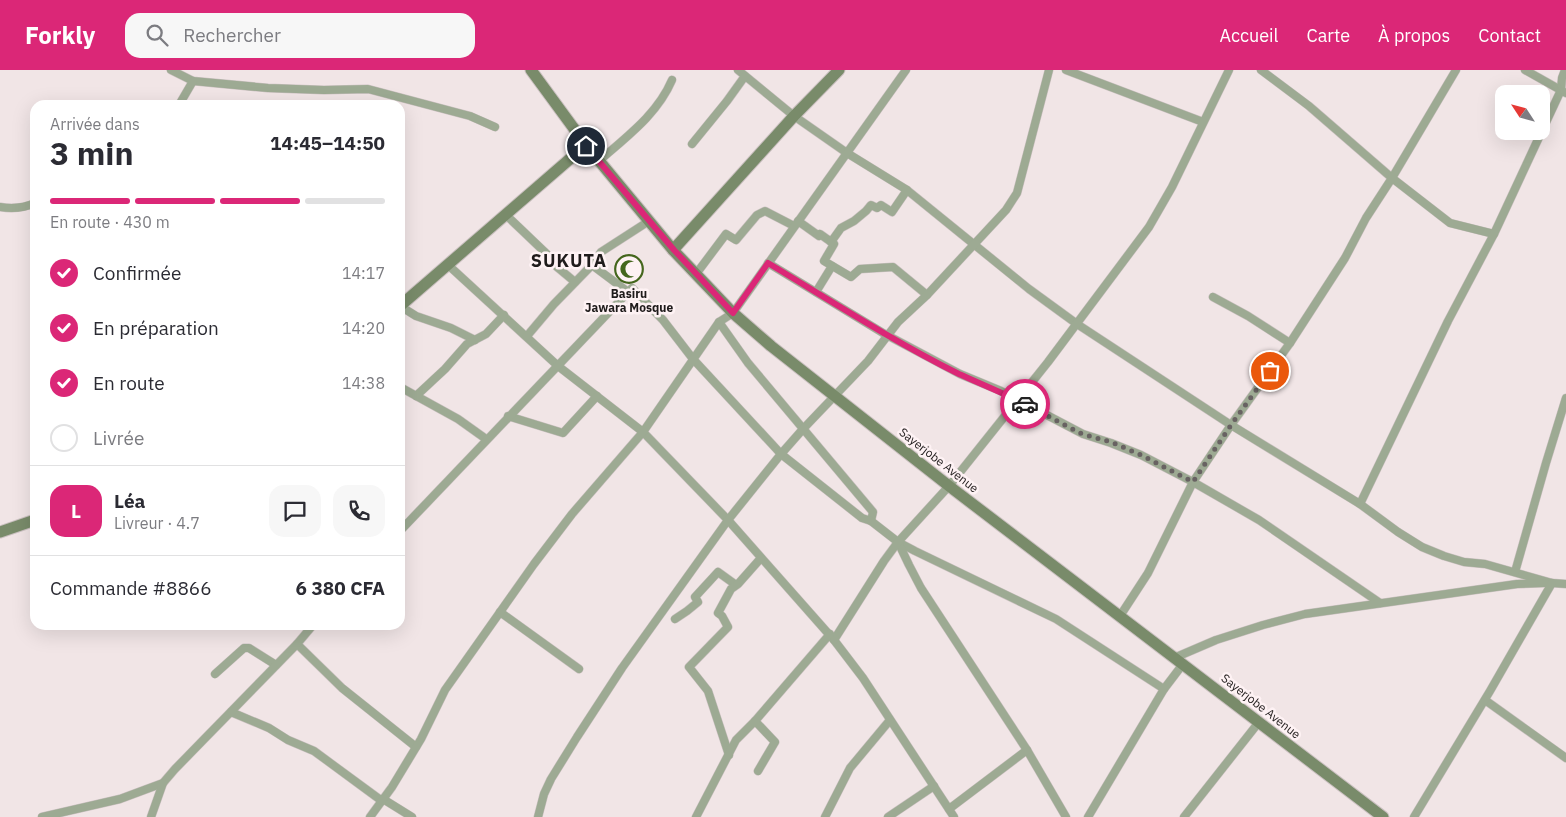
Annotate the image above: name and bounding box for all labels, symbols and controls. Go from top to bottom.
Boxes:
search box [125,13,475,58]
text: Forkly [25,19,95,51]
icon: search [143,21,171,49]
text: Rechercher [183,23,281,47]
text: Accueil [1219,24,1278,47]
text: Carte [1306,24,1350,47]
text: À propos [1378,24,1450,47]
text: Contact [1478,24,1541,47]
north arrow [1495,85,1550,140]
map controls [1495,85,1550,140]
text: Arrivée dans [50,114,140,134]
pin [565,125,607,167]
text: 14:45–14:50 [270,131,385,155]
text: 3 min [50,132,134,174]
icon: home [572,132,600,160]
text: En route · 430 m [50,212,170,232]
district label: SUKUTA [531,249,607,272]
mosque icon: Basiru Jawara Mosque [614,254,644,284]
icon: check [50,259,78,287]
text: Confirmée [93,261,181,285]
text: 14:17 [342,263,385,283]
place label: Basiru Jawara Mosque [585,286,673,315]
icon: check [50,314,78,342]
text: En préparation [93,316,219,340]
text: 14:20 [342,318,385,338]
pin [1249,350,1291,392]
icon: bag [1256,357,1284,385]
icon: check [50,369,78,397]
text: En route [93,371,165,395]
text: 14:38 [342,373,385,393]
courier [1000,379,1050,429]
icon: car [1011,390,1039,418]
street label: Sayerjobe Avenue [896,424,982,496]
text: Livrée [93,426,144,450]
button: chat [269,485,321,537]
button: phone [333,485,385,537]
text: Léa [114,489,145,513]
text: L [71,499,81,523]
text: Livreur · 4.7 [114,513,200,533]
text: Commande #8866 [50,576,212,600]
text: 6 380 CFA [296,576,385,600]
street label: Sayerjobe Avenue [1218,670,1304,742]

